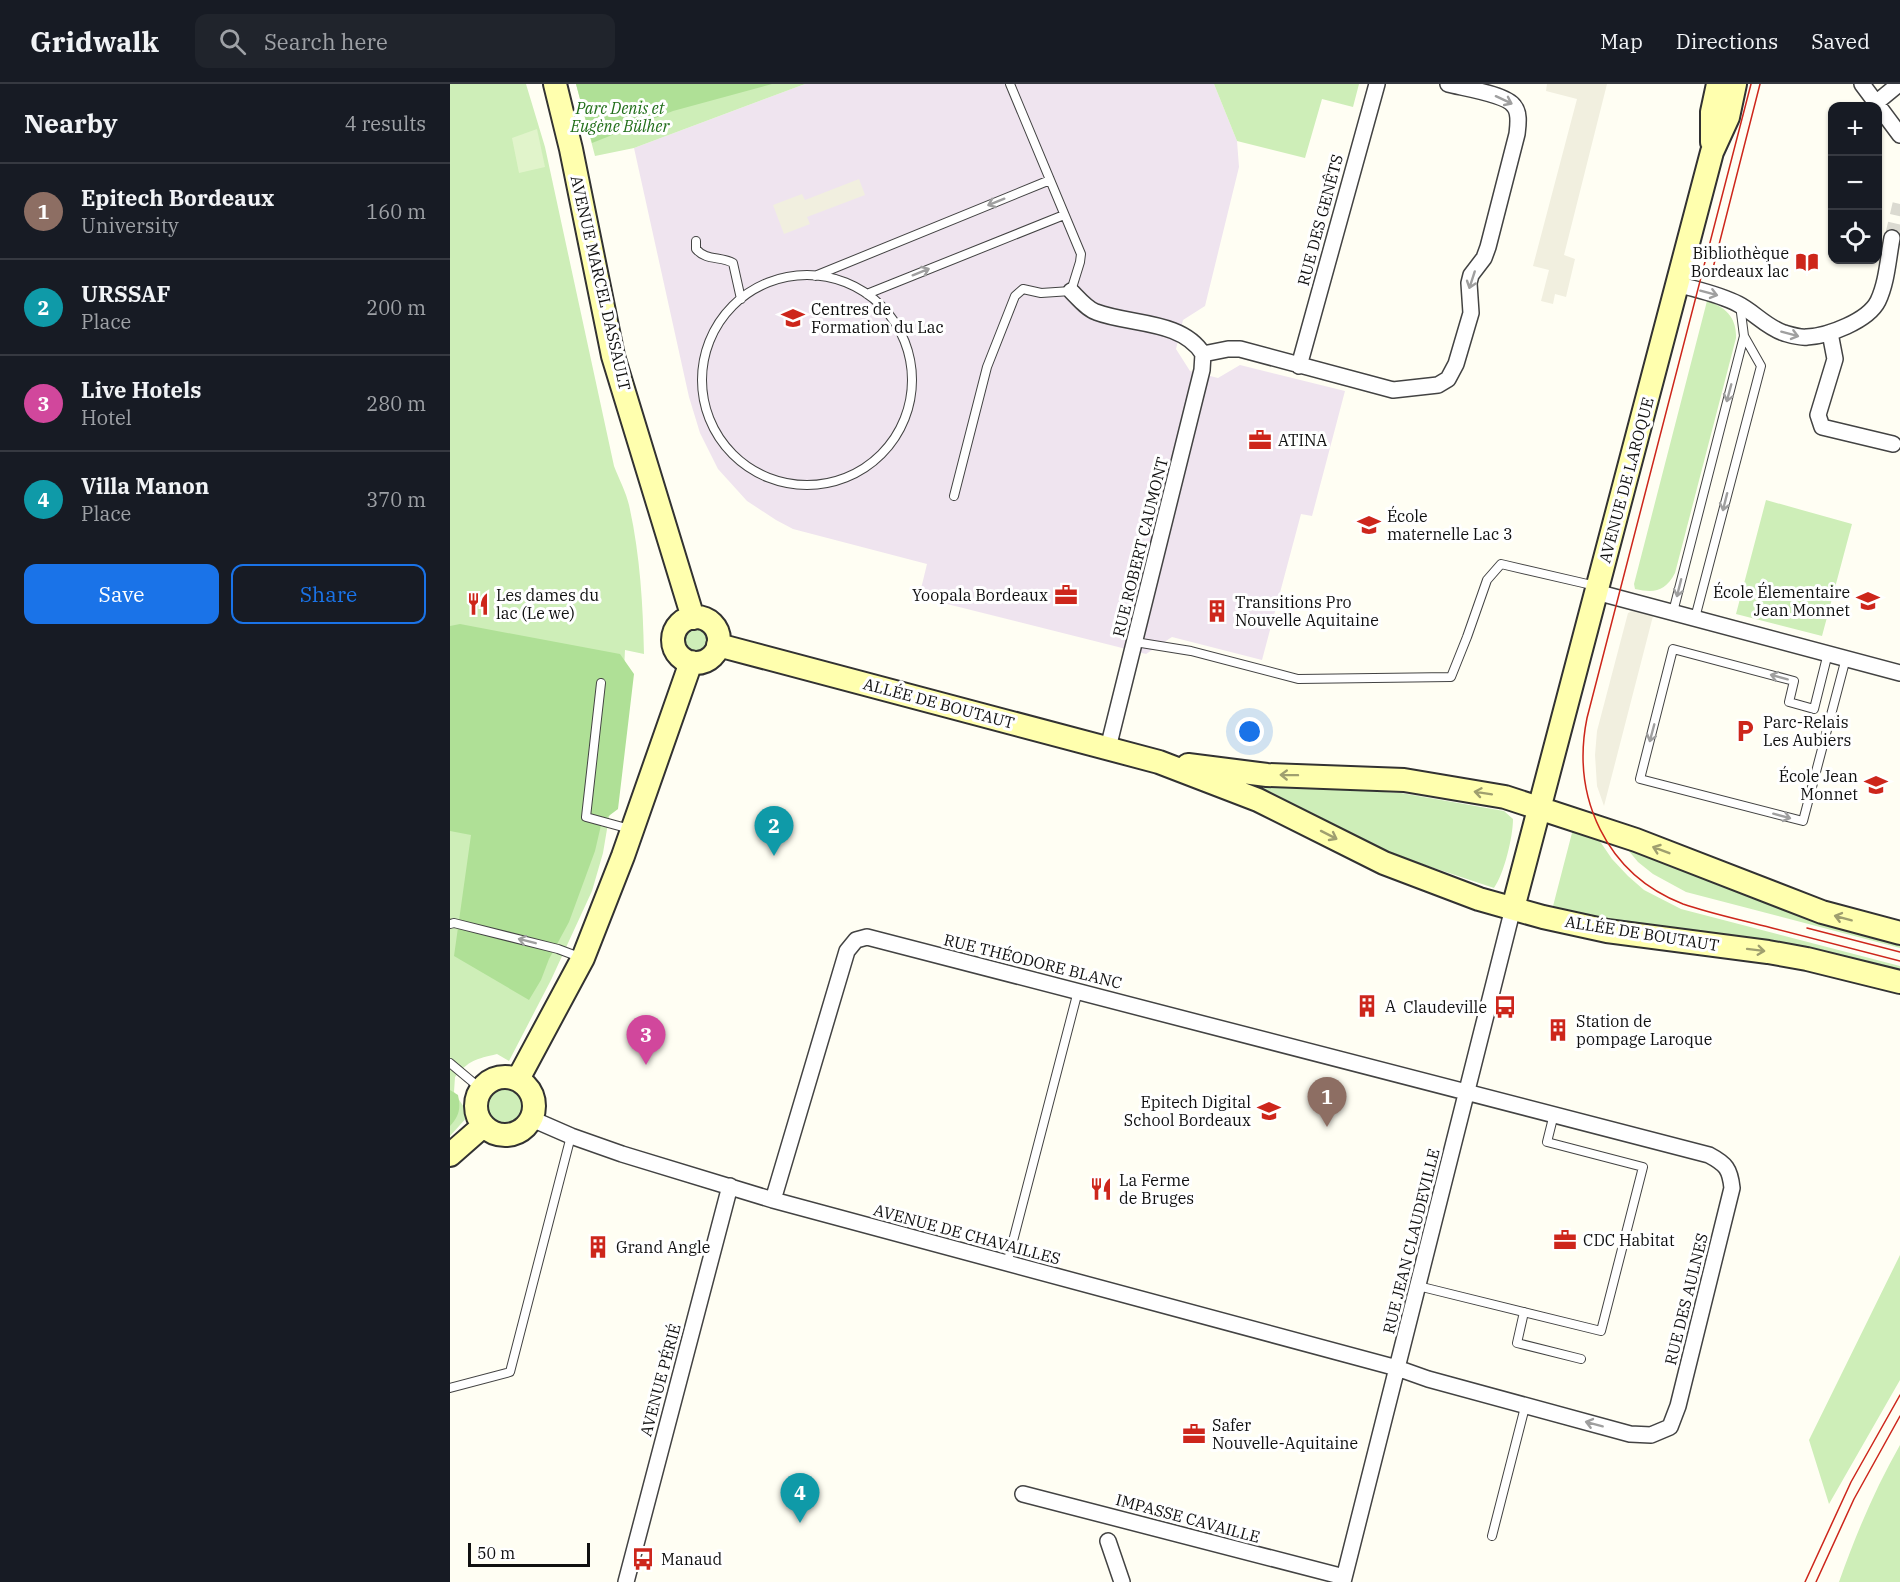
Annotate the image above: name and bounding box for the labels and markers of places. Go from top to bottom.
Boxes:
place label: Bibliothèque Bordeaux lac [1691,243,1789,281]
library icon: Bibliothèque Bordeaux lac [1794,249,1820,275]
place label: Centres de Formation du Lac [811,299,944,337]
school or university icon: Centres de Formation du Lac [780,305,806,331]
office icon: ATINA [1247,427,1273,453]
place label: ATINA [1278,430,1327,450]
place label: École maternelle Lac 3 [1387,505,1513,544]
school or university icon: École maternelle Lac 3 [1356,512,1382,538]
place label: École Élementaire Jean Monnet [1713,581,1850,620]
office icon: Yoopala Bordeaux [1053,582,1079,608]
place label: Les dames du lac (Le we) [496,585,599,623]
place label: Yoopala Bordeaux [912,585,1048,605]
school or university icon: École Élementaire Jean Monnet [1855,588,1881,614]
restaurant icon: Les dames du lac (Le we) [465,591,491,617]
place label: Transitions Pro Nouvelle Aquitaine [1235,592,1379,630]
building icon: Transitions Pro Nouvelle Aquitaine [1204,598,1230,624]
place label: Parc-Relais Les Aubiers [1763,712,1851,750]
parking icon: Parc-Relais Les Aubiers [1732,718,1758,744]
place label: École Jean Monnet [1779,765,1858,804]
school or university icon: École Jean Monnet [1863,772,1889,798]
pin: 2 [754,806,794,856]
building icon: A [1354,993,1380,1019]
bus stop icon: Claudeville [1492,994,1518,1020]
place label: A [1385,996,1396,1016]
place label: Claudeville [1403,997,1487,1017]
place label: Station de pompage Laroque [1576,1011,1712,1049]
pin: 3 [626,1016,666,1065]
building icon: Station de pompage Laroque [1545,1017,1571,1043]
pin: 1 [1308,1078,1346,1127]
place label: Epitech Digital School Bordeaux [1124,1092,1251,1130]
school or university icon: Epitech Digital School Bordeaux [1256,1098,1282,1124]
place label: La Ferme de Bruges [1119,1170,1194,1208]
restaurant icon: La Ferme de Bruges [1088,1176,1114,1202]
office icon: CDC Habitat [1552,1227,1578,1253]
place label: CDC Habitat [1583,1230,1675,1250]
building icon: Grand Angle [585,1234,611,1260]
place label: Grand Angle [616,1237,710,1257]
place label: Safer Nouvelle-Aquitaine [1212,1415,1358,1453]
office icon: Safer Nouvelle-Aquitaine [1181,1421,1207,1447]
pin: 4 [780,1474,820,1523]
bus stop icon: Manaud [630,1546,656,1572]
place label: Manaud [661,1549,722,1569]

